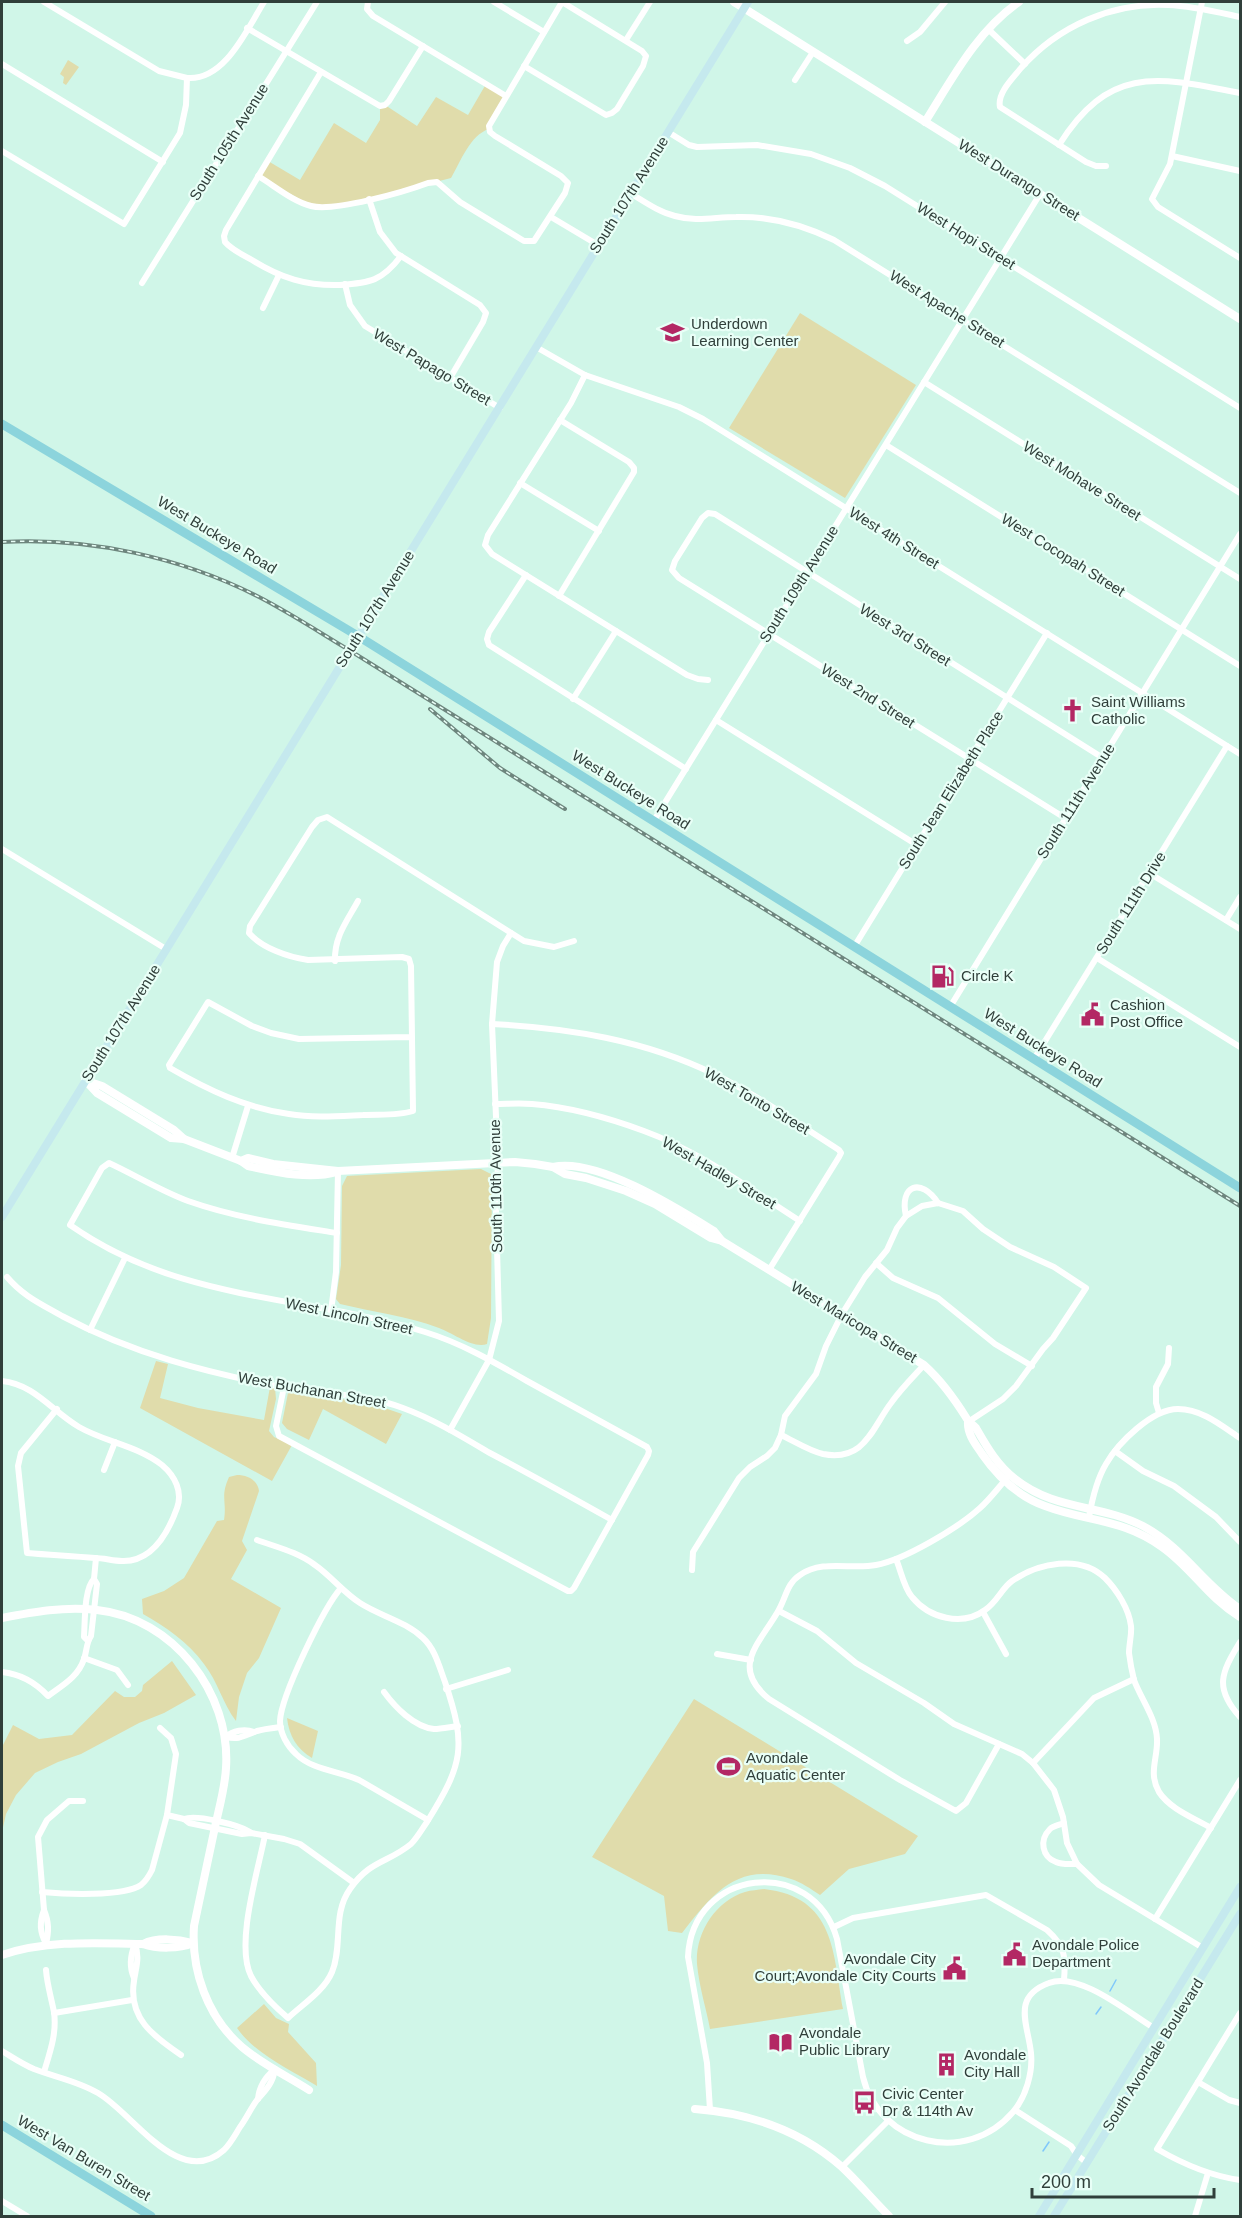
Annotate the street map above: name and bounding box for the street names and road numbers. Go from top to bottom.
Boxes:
street label: South 105th Avenue [186,80,272,203]
street label: South 107th Avenue [586,133,672,256]
street label: West Durango Street [955,135,1084,224]
street label: West Hopi Street [914,198,1019,273]
street label: West Apache Street [887,266,1009,351]
street label: West Papago Street [370,325,495,409]
street label: West Mohave Street [1020,437,1145,524]
street label: West Buckeye Road [155,492,280,577]
street label: West 4th Street [846,503,943,573]
street label: West Cocopah Street [998,510,1129,600]
street label: South 109th Avenue [756,522,842,645]
street label: South 107th Avenue [332,547,418,670]
street label: West 3rd Street [857,600,955,670]
street label: West 2nd Street [818,660,919,732]
street label: South Jean Elizabeth Place [895,707,1006,872]
street label: South 111th Avenue [1033,740,1118,861]
street label: West Buckeye Road [569,746,693,833]
street label: South 111th Drive [1092,848,1169,957]
street label: South 107th Avenue [78,961,164,1084]
street label: West Buckeye Road [981,1004,1105,1091]
street label: West Tonto Street [702,1064,814,1138]
street label: South 110th Avenue [486,1119,505,1253]
street label: West Hadley Street [659,1133,780,1213]
street label: West Maricopa Street [788,1277,921,1366]
street label: West Lincoln Street [284,1294,415,1337]
street label: West Buchanan Street [237,1368,388,1411]
street label: South Avondale Boulevard [1099,1975,1207,2134]
street label: West Van Buren Street [15,2111,154,2204]

